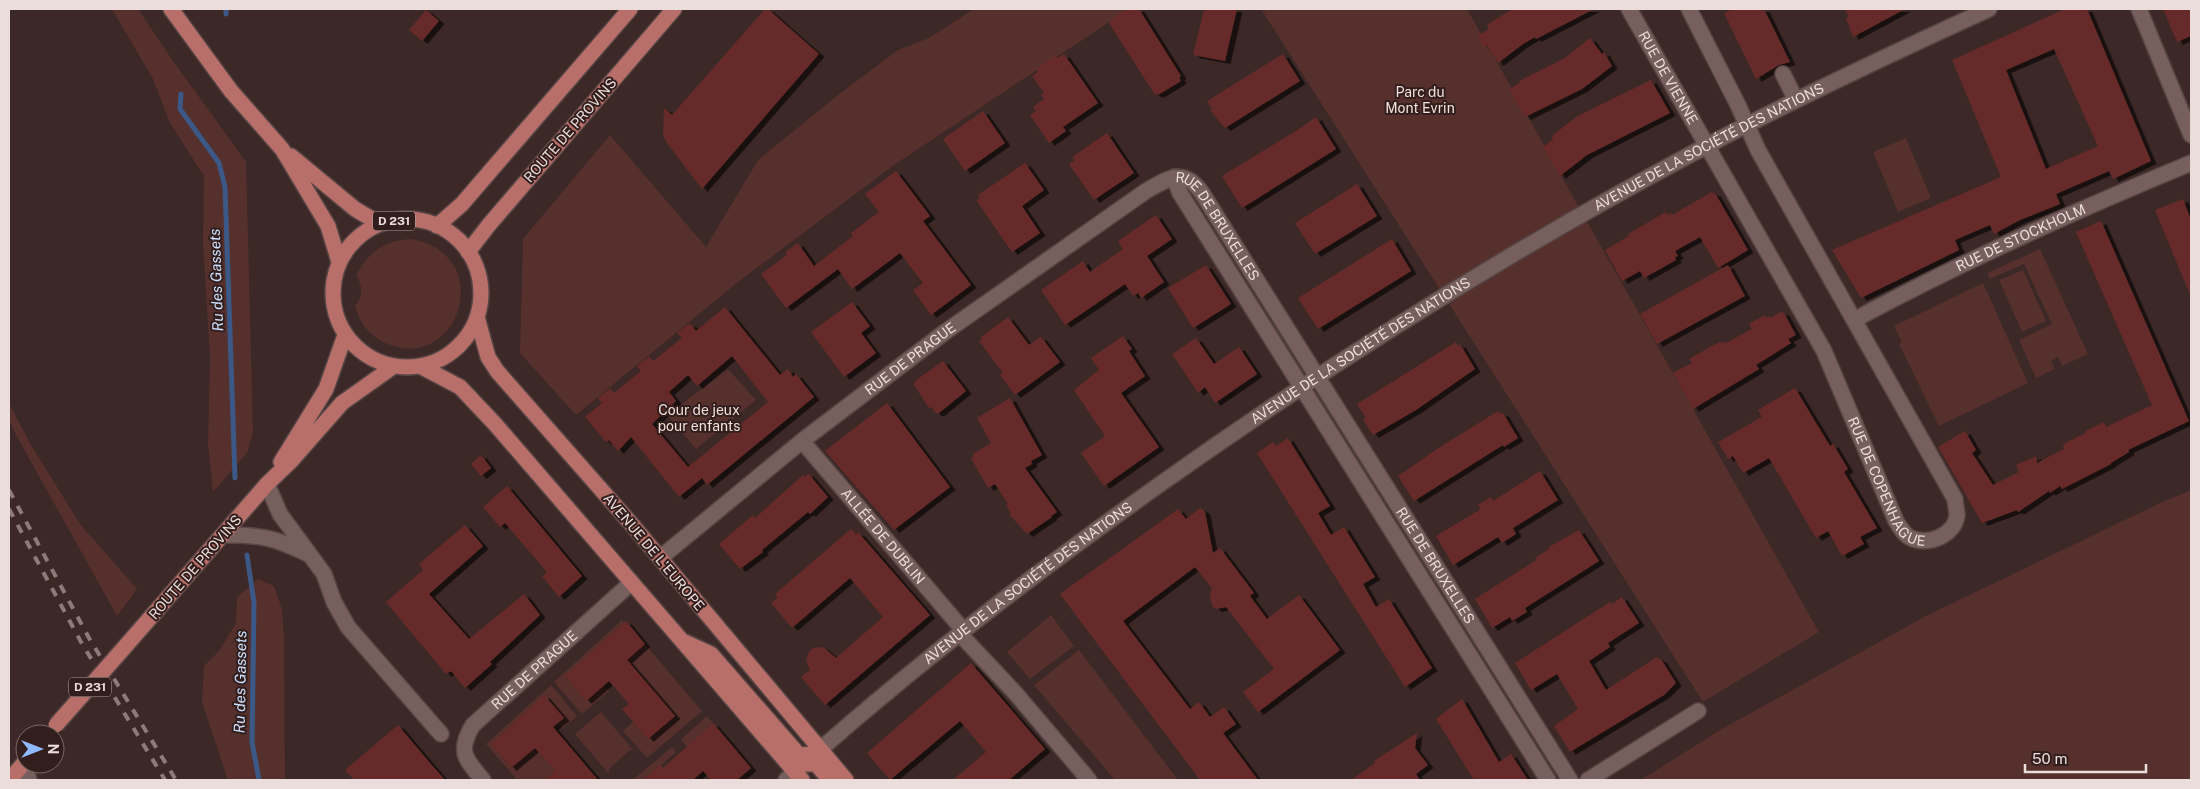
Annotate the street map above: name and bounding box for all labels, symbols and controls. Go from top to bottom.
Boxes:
street label: RUE DE VIENNE [1635,28,1701,127]
street label: ROUTE DE PROVINS [520,75,620,185]
street label: AVENUE DE LA SOCIÉTÉ DES NATIONS [1591,80,1827,214]
park label: Parc du Mont Evrin [1385,84,1455,116]
street label: RUE DE BRUXELLES [1175,169,1263,283]
street label: RUE DE STOCKHOLM [1953,201,2088,275]
road number: D 231 [373,212,415,230]
water label: Ru des Gassets [206,228,226,332]
street label: AVENUE DE LA SOCIÉTÉ DES NATIONS [1248,274,1473,427]
street label: RUE DE PRAGUE [862,319,959,398]
park label: Cour de jeux pour enfants [658,402,740,434]
street label: RUE DE COPENHAGUE [1845,414,1926,549]
street label: ALLÉE DE DUBLIN [838,485,928,587]
street label: AVENUE DE L'EUROPE [600,490,708,614]
street label: AVENUE DE LA SOCIÉTÉ DES NATIONS [920,499,1135,667]
street label: RUE DE BRUXELLES [1393,504,1478,627]
street label: ROUTE DE PROVINS [145,512,245,622]
street label: RUE DE PRAGUE [488,627,580,713]
water label: Ru des Gassets [231,630,249,734]
road number: D 231 [69,678,111,696]
north arrow [15,724,65,774]
scale bar [2025,742,2146,774]
text: N [45,744,61,754]
text: 50 m [2032,750,2067,767]

